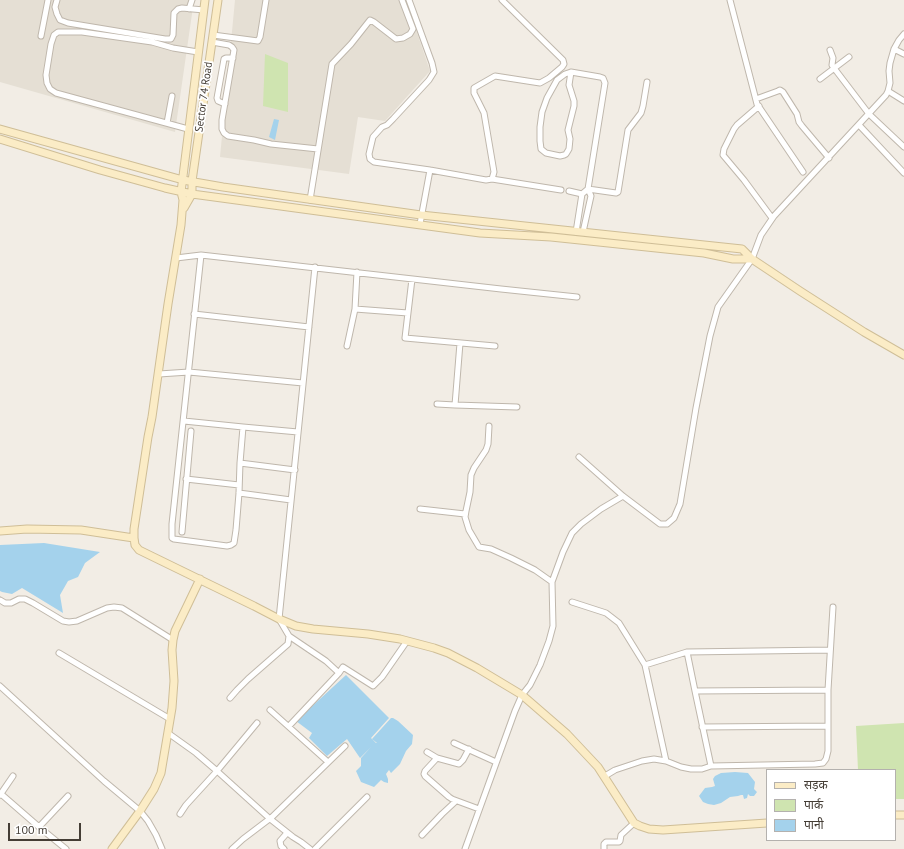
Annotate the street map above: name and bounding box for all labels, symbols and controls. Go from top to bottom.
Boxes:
street label: Sector 74 Road [193,61,215,133]
legend [766,769,896,841]
text: सड़क [804,777,828,792]
text: पार्क [804,797,823,812]
scale bar [10,815,83,841]
text: पानी [804,817,824,832]
text: 100 m [15,822,48,837]

